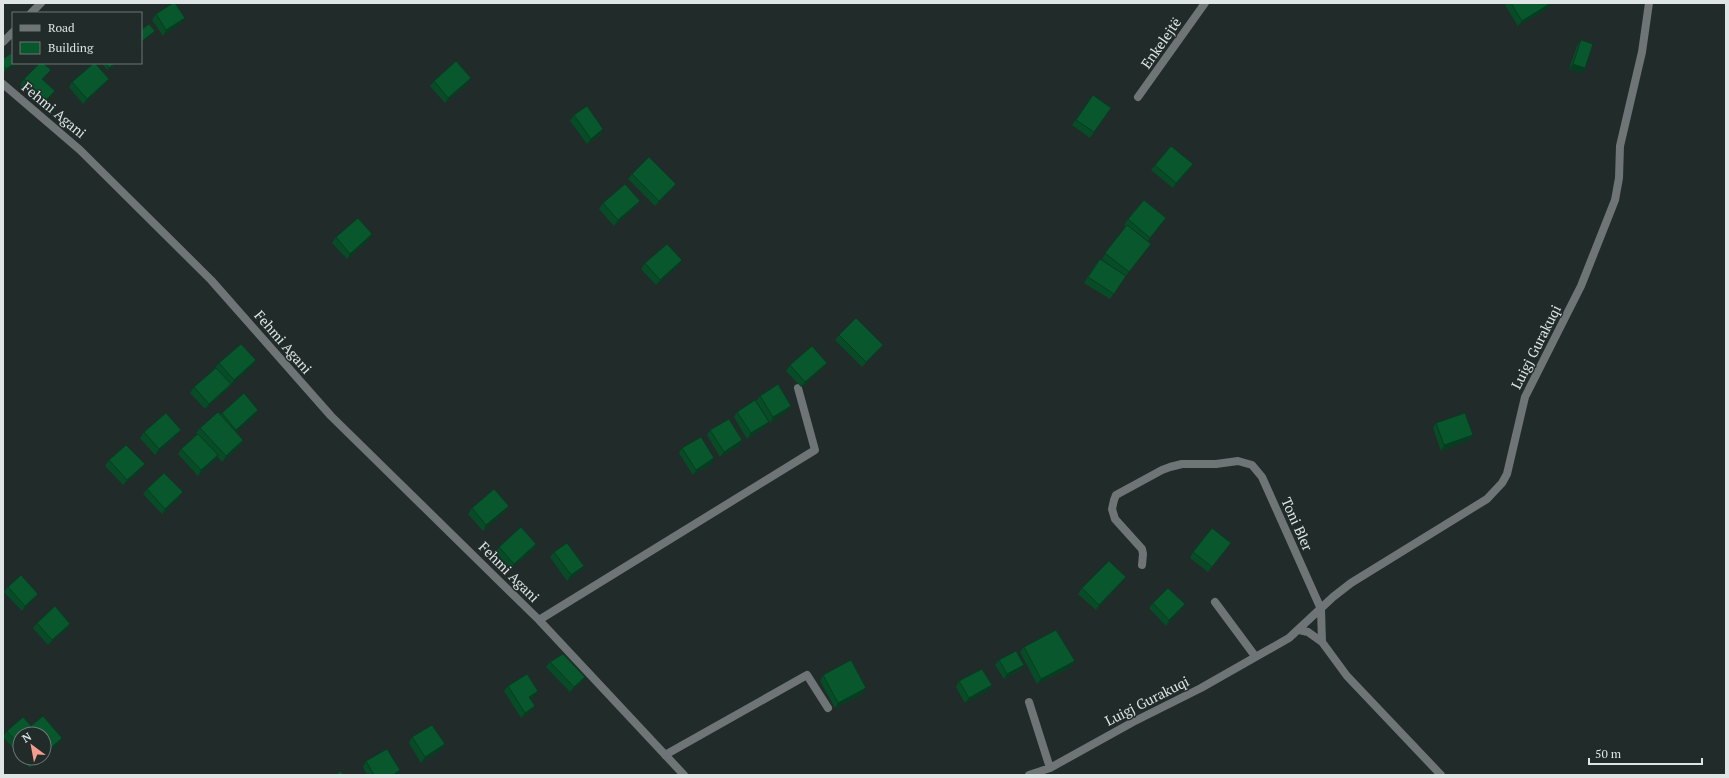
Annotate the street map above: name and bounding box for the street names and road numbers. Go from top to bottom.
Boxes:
street label: Enkelejtë [1136,13,1185,72]
street label: Fehmi Agani [18,77,90,142]
street label: Luigj Gurakuqi [1506,301,1565,392]
street label: Fehmi Agani [251,306,316,377]
street label: Toni Bler [1277,494,1318,554]
street label: Fehmi Agani [475,537,544,606]
street label: Luigj Gurakuqi [1101,671,1192,730]

